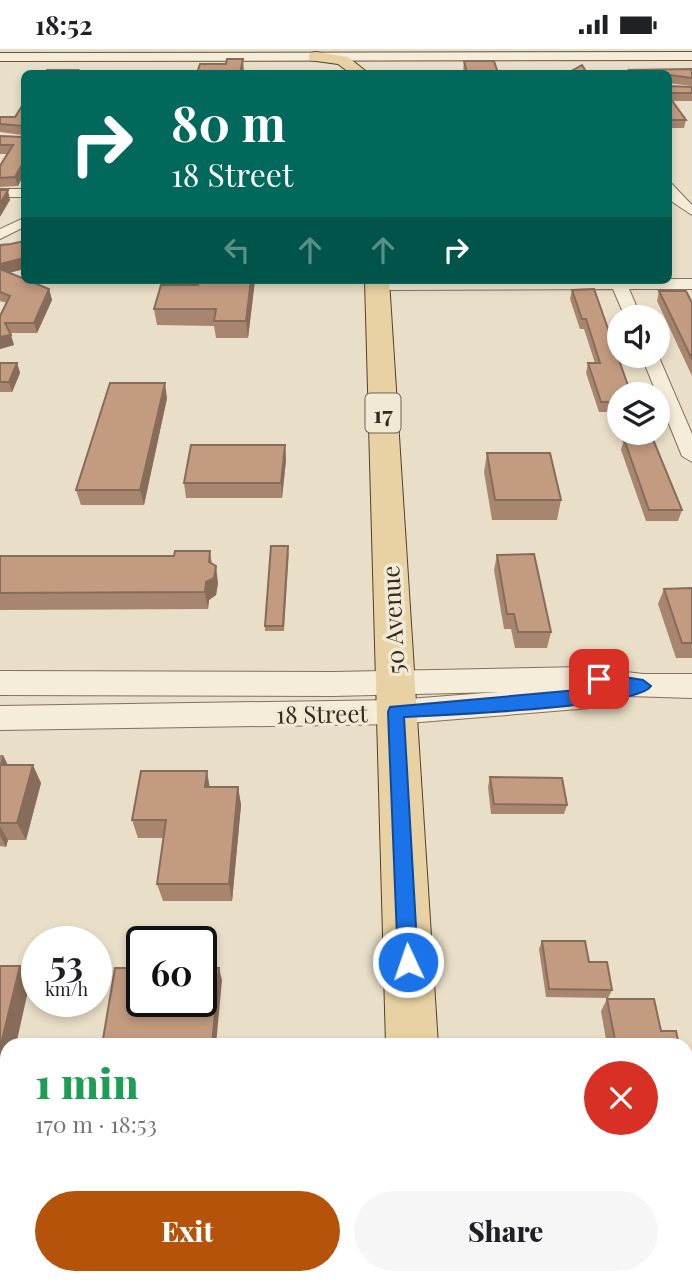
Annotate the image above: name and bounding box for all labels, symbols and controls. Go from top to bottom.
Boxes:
text: 18:52 [35,7,93,42]
text: 80 m [171,89,286,154]
icon: right [56,98,147,189]
text: 18 Street [171,152,293,195]
icon: left [218,231,256,269]
icon: ahead [291,231,329,269]
icon: ahead [364,231,402,269]
icon: right [437,231,475,269]
map controls [607,305,670,445]
button: sound [607,305,670,368]
button: layers [607,382,670,445]
road number: 17 [366,393,400,433]
street label: 50 Avenue [373,565,411,675]
pin [569,649,629,709]
icon: arrive [580,660,618,698]
street label: 18 Street [276,696,369,730]
position arrow [371,925,445,999]
speed limit sign: 60 [126,926,217,1017]
text: 53 [50,939,83,986]
text: km/h [45,977,88,1001]
text: 1 min [35,1054,139,1110]
button: close [584,1061,658,1135]
text: 170 m · 18:53 [35,1108,157,1139]
button: Exit [35,1191,340,1271]
button: Share [354,1191,658,1271]

